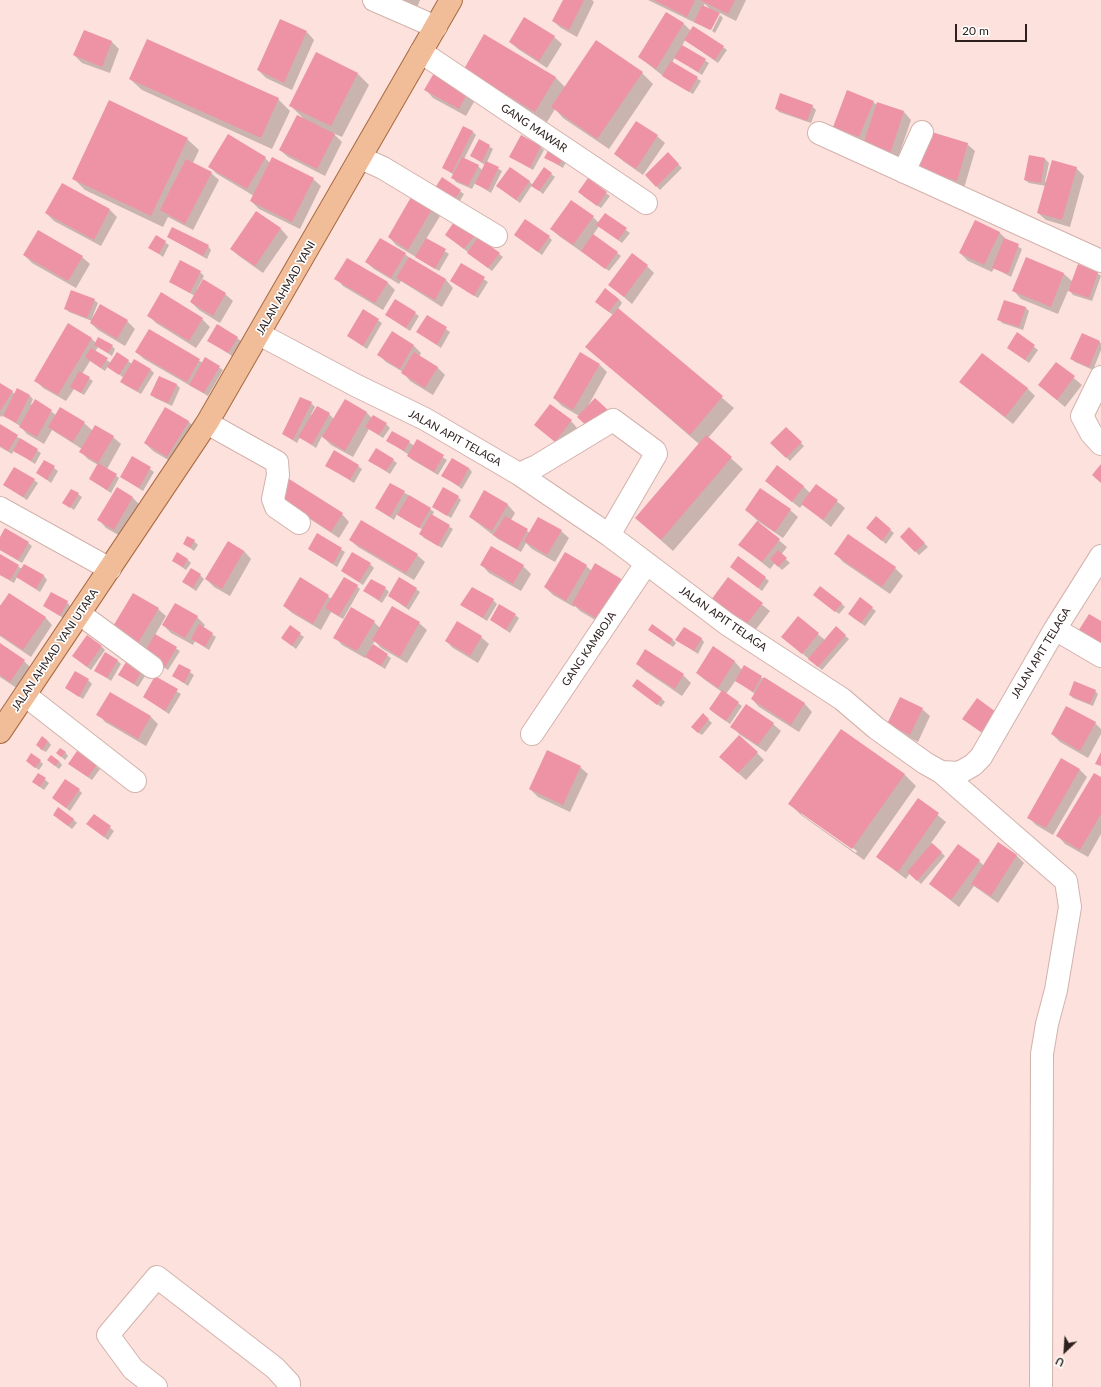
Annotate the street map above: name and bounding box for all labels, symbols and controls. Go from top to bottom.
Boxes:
scale bar [957,16,1029,42]
text: 20 m [962,23,989,38]
street label: GANG MAWAR [498,101,570,155]
street label: JALAN AHMAD YANI [254,239,318,337]
street label: JALAN APIT TELAGA [406,407,504,469]
street label: JALAN APIT TELAGA [677,584,769,654]
street label: JALAN AHMAD YANI UTARA [9,586,101,714]
street label: JALAN APIT TELAGA [1009,605,1073,701]
street label: GANG KAMBOJA [559,609,619,689]
north arrow [1045,1331,1085,1371]
text: U [1053,1355,1066,1370]

